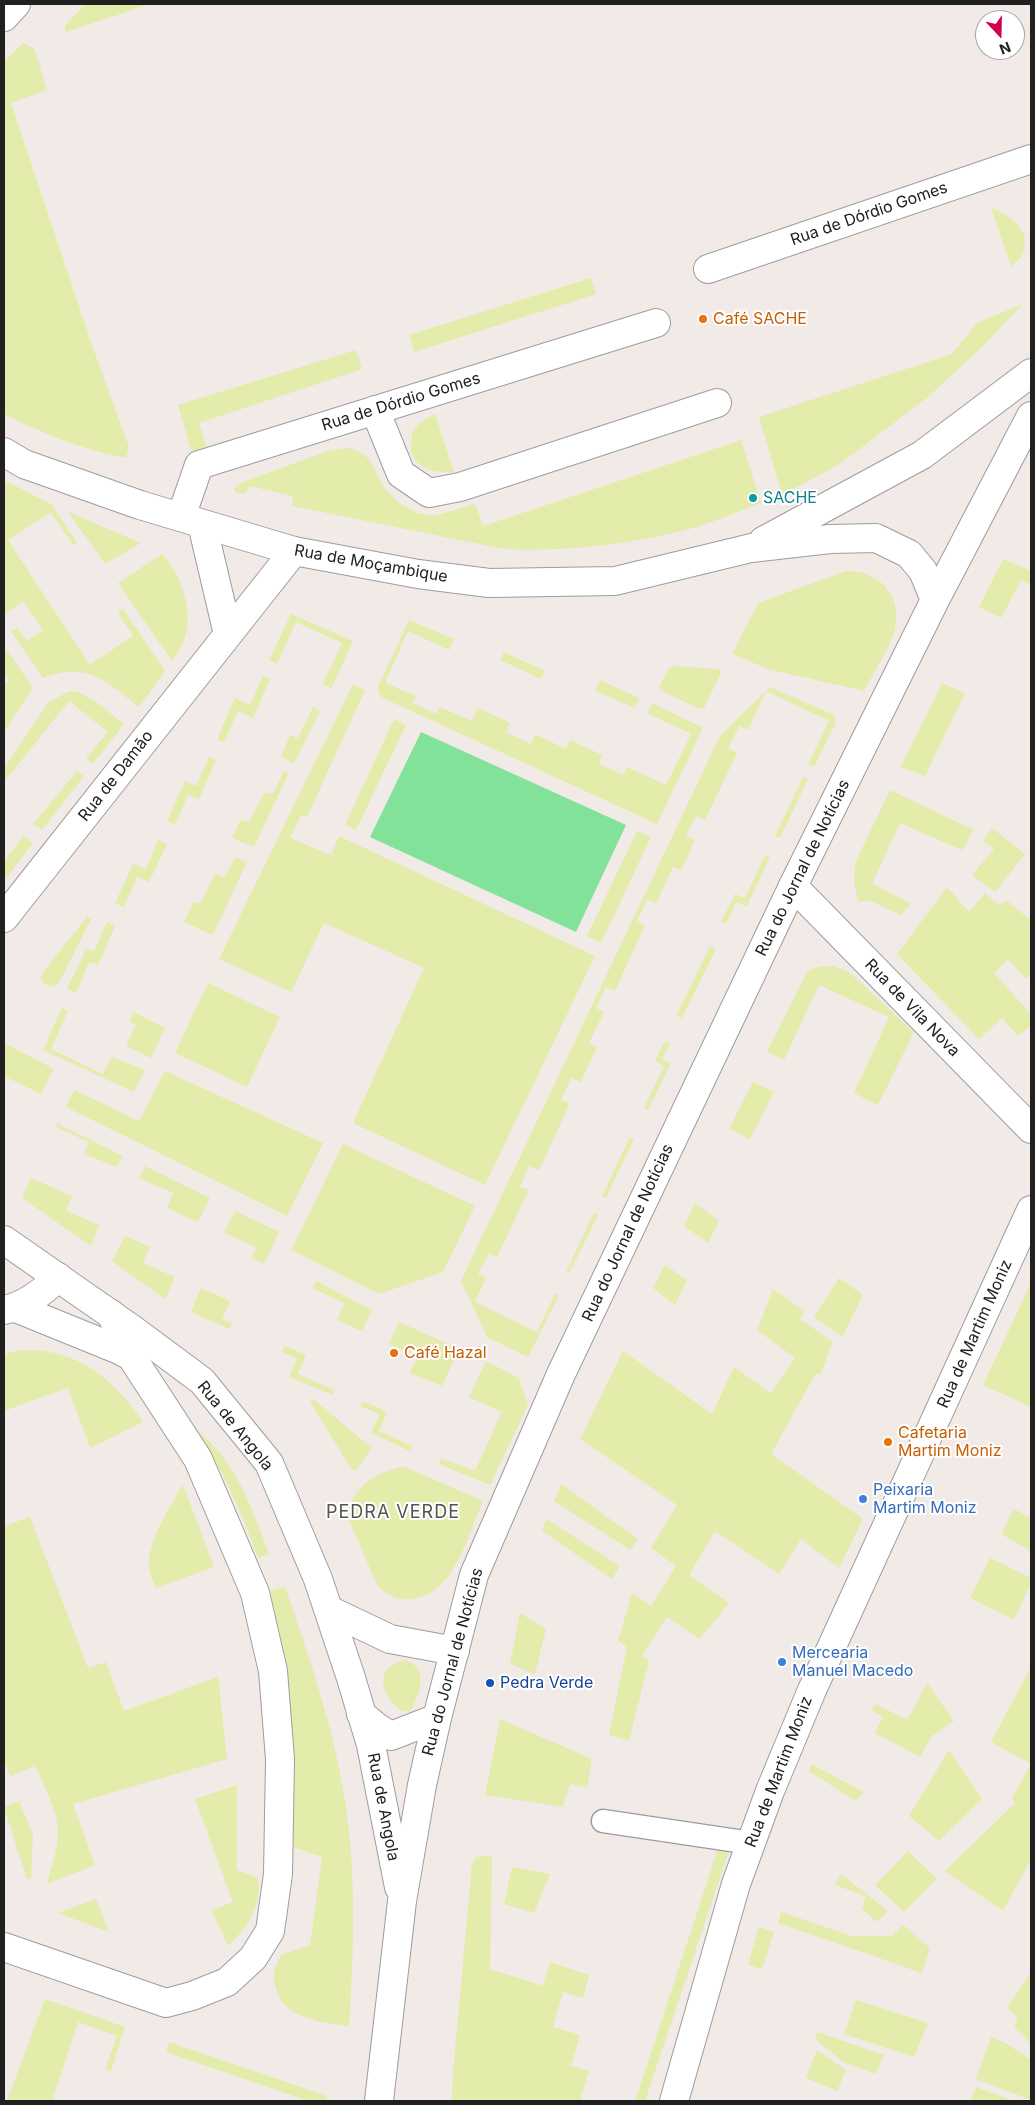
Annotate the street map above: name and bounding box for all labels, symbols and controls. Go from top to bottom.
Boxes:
north arrow [975,10,1025,60]
text: N [997,39,1013,58]
street label: Rua de Dórdio Gomes [788,178,950,250]
place label: Café SACHE [713,309,807,329]
marker: Café SACHE [697,313,709,325]
street label: Rua de Dórdio Gomes [319,369,483,435]
place label: SACHE [763,488,817,508]
marker: SACHE [747,492,759,504]
street label: Rua de Moçambique [293,541,449,587]
street label: Rua de Damão [75,727,157,825]
street label: Rua do Jornal de Notícias [752,777,854,959]
street label: Rua de Vila Nova [861,955,963,1061]
street label: Rua do Jornal de Notícias [578,1141,678,1325]
street label: Rua de Martim Moniz [934,1257,1016,1411]
place label: Café Hazal [404,1343,487,1363]
marker: Café Hazal [388,1347,400,1359]
street label: Rua de Angola [193,1377,277,1475]
place label: Cafetaria Martim Moniz [898,1423,1002,1461]
marker: Cafetaria Martim Moniz [882,1436,894,1448]
place label: Peixaria Martim Moniz [873,1480,977,1518]
marker: Peixaria Martim Moniz [857,1493,869,1505]
district label: PEDRA VERDE [325,1502,461,1524]
street label: Rua do Jornal de Notícias [419,1566,487,1758]
place label: Mercearia Manuel Macedo [792,1643,913,1681]
marker: Mercearia Manuel Macedo [776,1656,788,1668]
place label: Pedra Verde [500,1673,593,1693]
marker: Pedra Verde [484,1677,496,1689]
street label: Rua de Martim Moniz [741,1694,817,1850]
street label: Rua de Angola [363,1751,403,1863]

